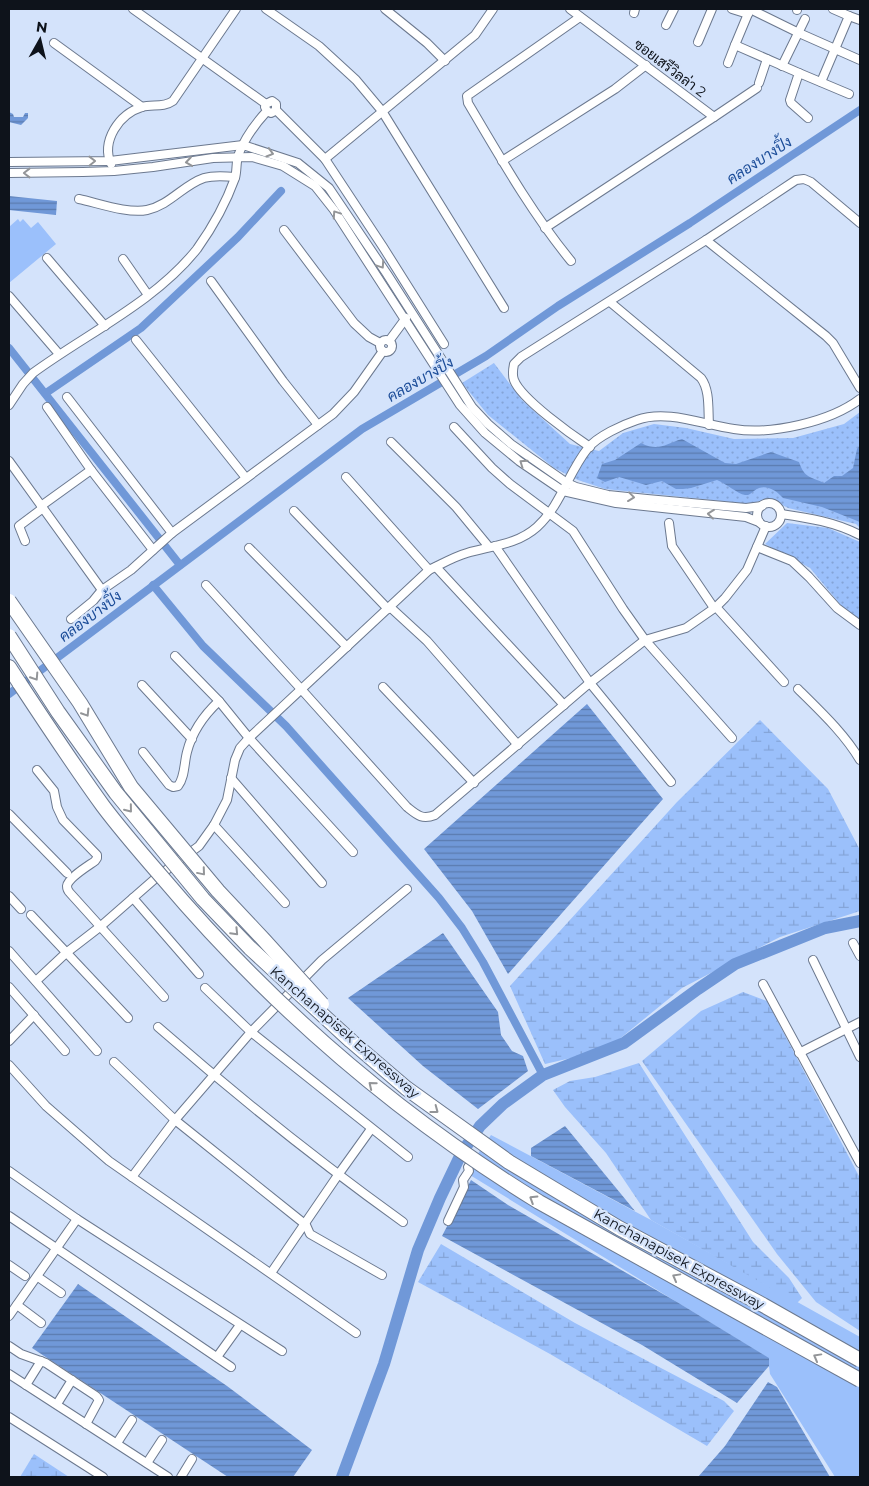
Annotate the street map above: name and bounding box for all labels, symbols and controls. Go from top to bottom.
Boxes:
north arrow [15,15,65,65]
text: N [35,17,49,37]
street label: ซอยเสรีวิลล่า 2 [630,35,710,101]
water label: คลองบางปิ้ง [721,128,795,188]
one-way arrow [265,147,274,158]
one-way arrow [89,156,97,166]
one-way arrow [185,156,194,166]
one-way arrow [23,168,31,178]
one-way arrow [333,210,342,220]
one-way arrow [375,259,384,269]
water label: คลองบางปิ้ง [381,349,457,406]
one-way arrow [519,460,529,469]
one-way arrow [627,491,635,502]
one-way arrow [707,509,715,520]
water label: คลองบางปิ้ง [52,583,125,646]
one-way arrow [29,671,39,680]
one-way arrow [79,708,89,717]
one-way arrow [123,804,132,813]
one-way arrow [197,867,206,876]
one-way arrow [229,927,238,936]
street label: Kanchanapisek Expressway [266,962,424,1102]
one-way arrow [369,1081,378,1090]
one-way arrow [429,1104,438,1112]
one-way arrow [530,1196,539,1205]
street label: Kanchanapisek Expressway [590,1204,768,1314]
one-way arrow [672,1274,681,1284]
one-way arrow [814,1353,823,1363]

